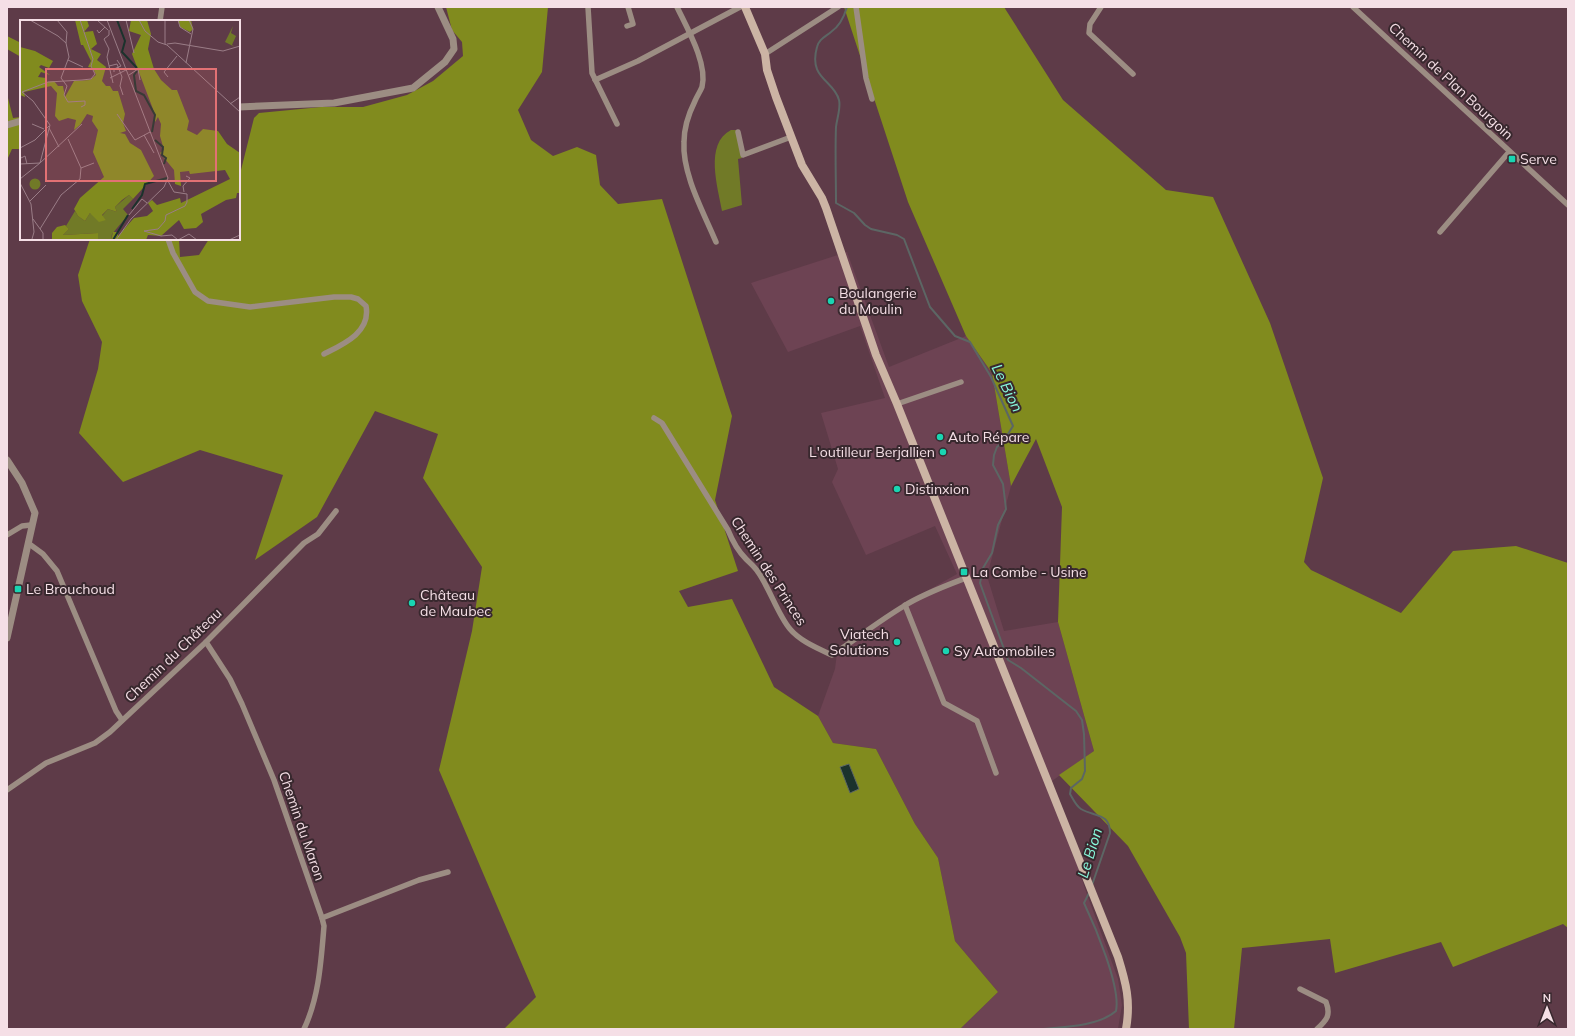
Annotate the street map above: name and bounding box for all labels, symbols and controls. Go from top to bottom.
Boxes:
street label: Chemin de Plan Bourgoin [1385,19,1517,143]
inset map [20,20,240,240]
place label: Serve [1520,150,1557,168]
marker: Serve [1507,154,1517,164]
place label: Boulangerie du Moulin [839,284,917,318]
marker: Boulangerie du Moulin [826,296,836,306]
water label: Le Bion [988,361,1027,415]
place label: Auto Répare [948,428,1029,446]
marker: Auto Répare [935,432,945,442]
place label: L'outilleur Berjallien [809,443,935,461]
marker: L'outilleur Berjallien [938,447,948,457]
place label: Distinxion [905,480,969,498]
marker: Distinxion [892,484,902,494]
street label: Chemin des Princes [727,513,811,629]
place label: La Combe - Usine [972,563,1087,581]
marker: La Combe - Usine [959,567,969,577]
place label: Le Brouchoud [26,580,115,598]
marker: Le Brouchoud [13,584,23,594]
place label: Château de Maubec [420,586,491,620]
marker: Château de Maubec [407,598,417,608]
street label: Chemin du Château [121,604,225,706]
place label: Viatech Solutions [830,625,889,659]
marker: Viatech Solutions [892,637,902,647]
place label: Sy Automobiles [954,642,1055,660]
marker: Sy Automobiles [941,646,951,656]
street label: Chemin du Maron [275,769,329,883]
water label: Le Bion [1073,825,1106,880]
north arrow [1527,988,1567,1028]
text: N [1543,991,1551,1005]

